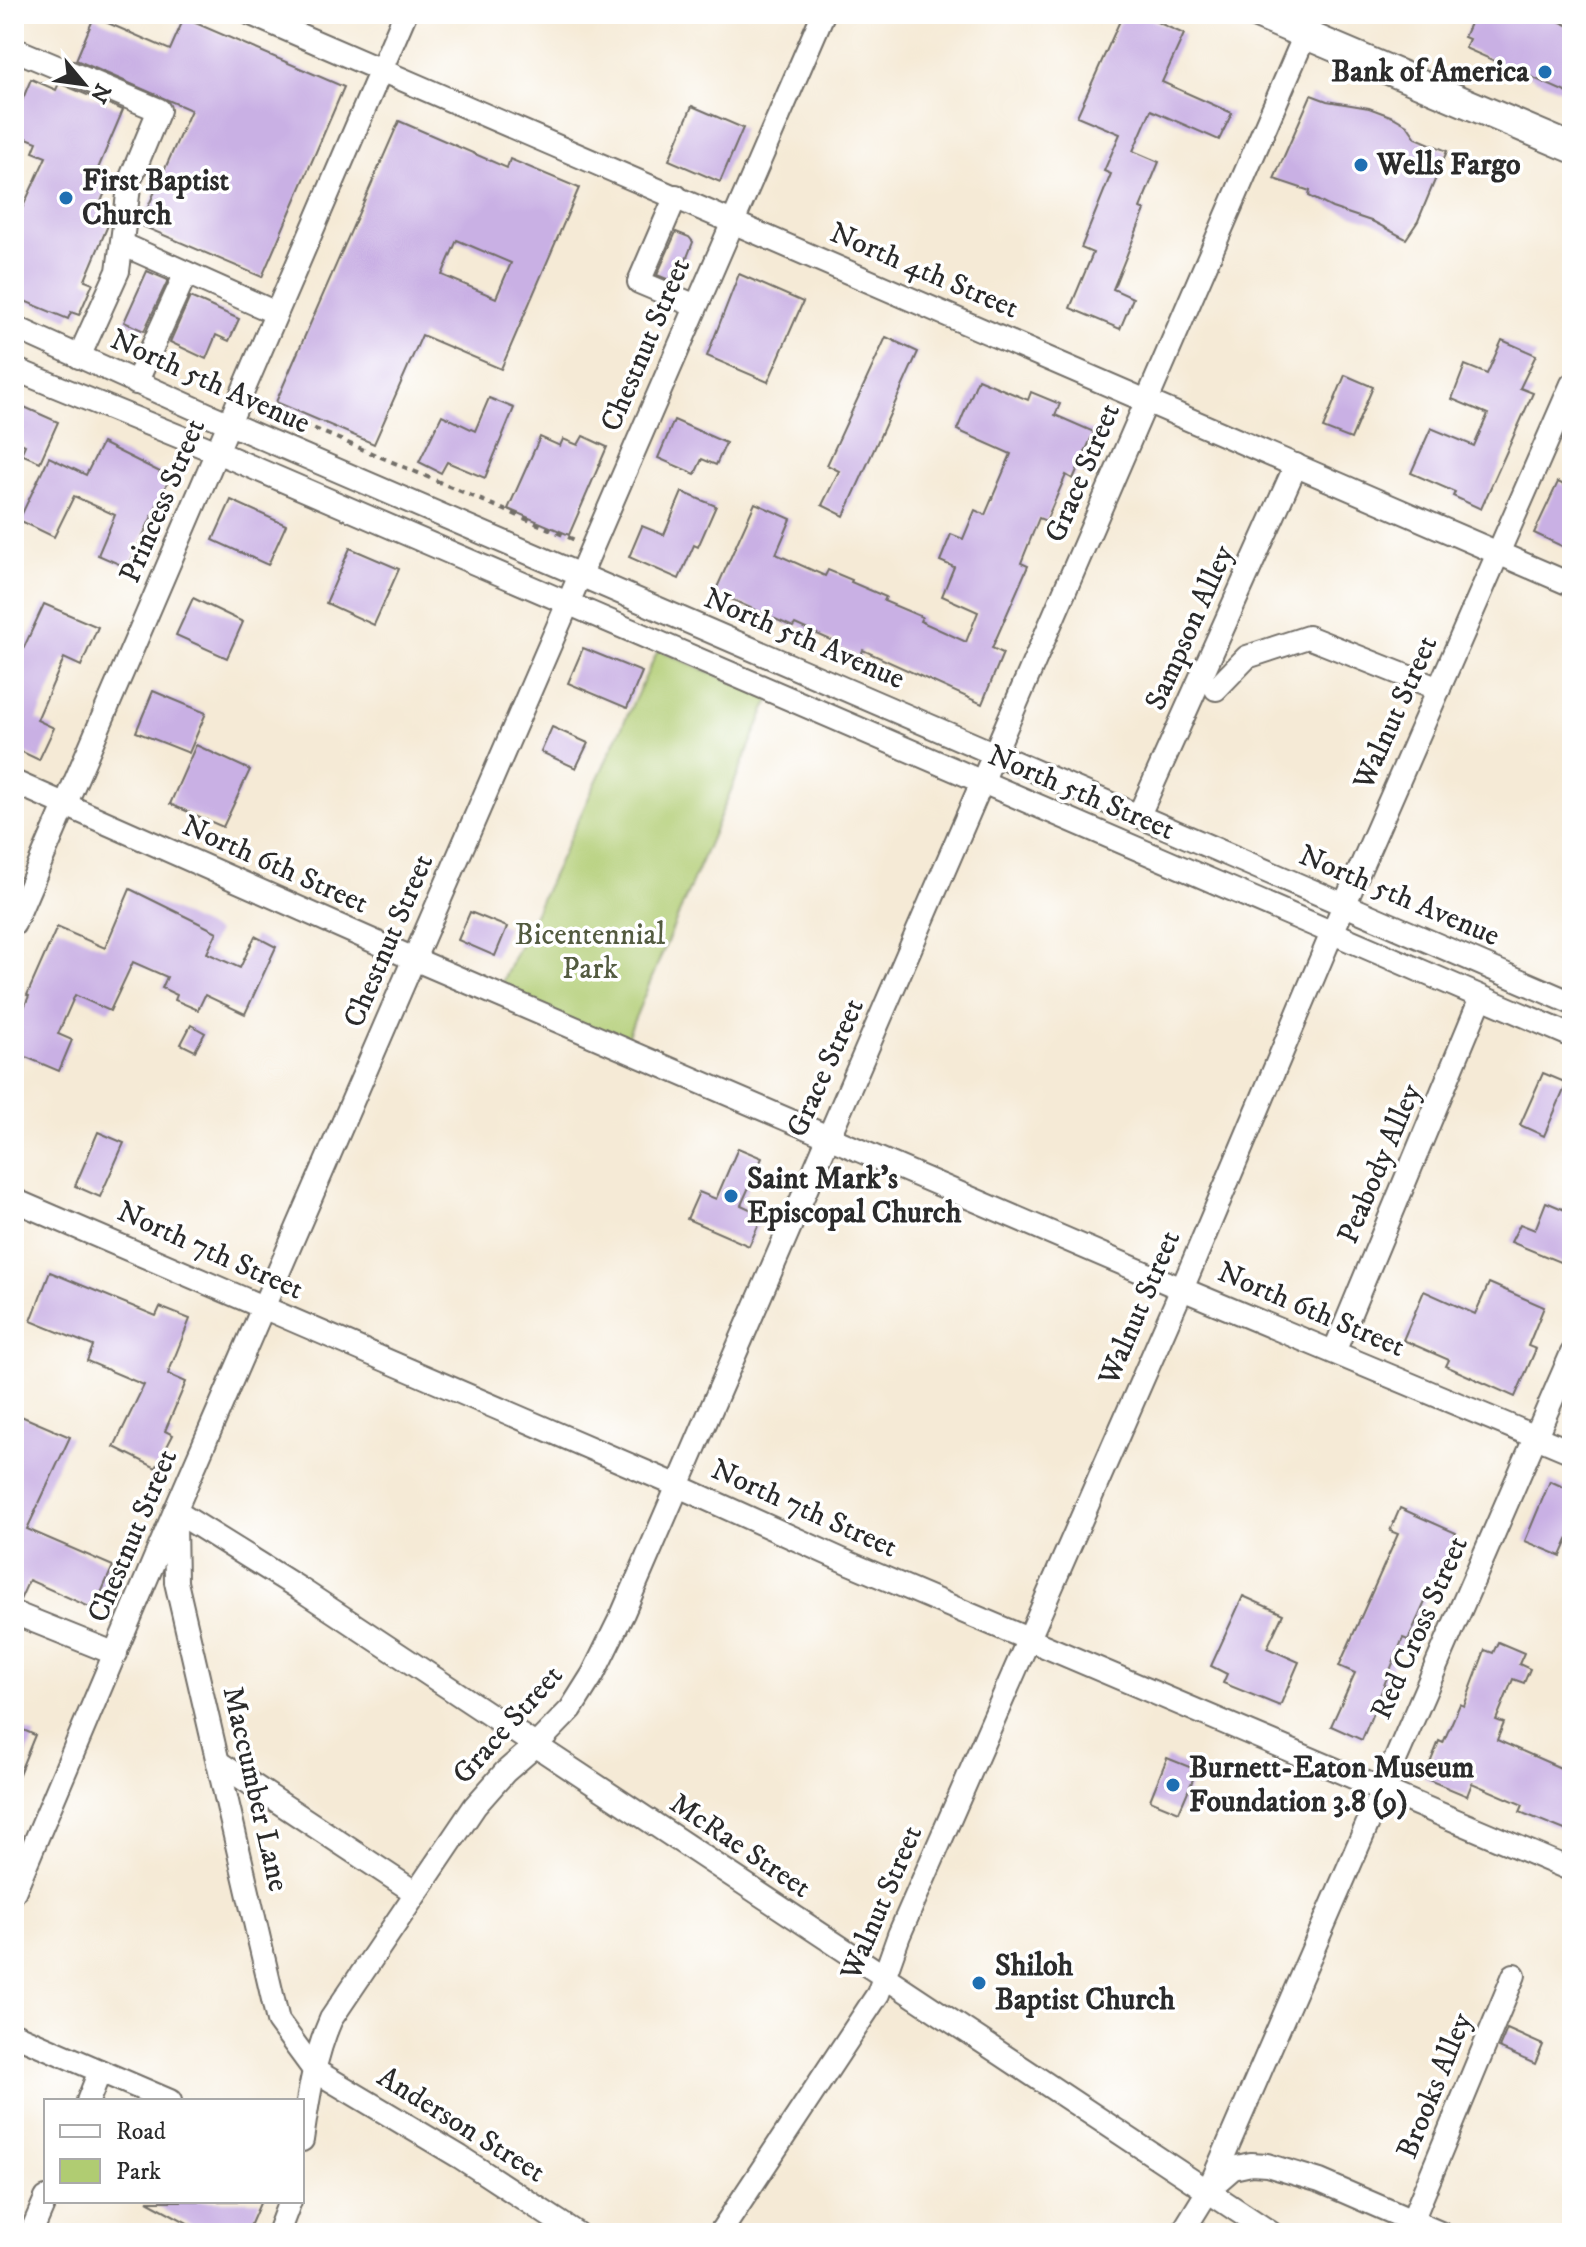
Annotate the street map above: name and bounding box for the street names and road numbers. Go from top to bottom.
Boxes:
street label: North 4th Street [824,215,1024,327]
street label: Chestnut Street [593,253,699,437]
street label: North 5th Avenue [104,321,316,443]
street label: Grace Street [1037,398,1129,548]
street label: Princess Street [112,413,214,589]
street label: Sampson Alley [1137,539,1243,716]
street label: North 5th Avenue [698,580,910,698]
street label: Walnut Street [1345,630,1446,797]
street label: North 5th Street [982,737,1180,849]
street label: North 6th Street [176,807,374,923]
street label: North 5th Avenue [1293,837,1505,955]
street label: Chestnut Street [336,849,442,1033]
street label: Grace Street [779,993,873,1143]
street label: Peabody Alley [1330,1078,1431,1249]
street label: North 7th Street [111,1193,309,1309]
street label: Walnut Street [1090,1225,1189,1392]
street label: North 6th Street [1212,1254,1410,1366]
street label: Chestnut Street [80,1444,186,1628]
street label: North 7th Street [705,1451,903,1567]
street label: Red Cross Street [1363,1531,1477,1725]
street label: Grace Street [445,1658,571,1792]
street label: Maccumber Lane [213,1683,297,1895]
street label: McRae Street [662,1785,818,1907]
street label: Walnut Street [832,1820,931,1987]
street label: Brooks Alley [1389,2007,1481,2164]
street label: Anderson Street [370,2059,552,2191]

